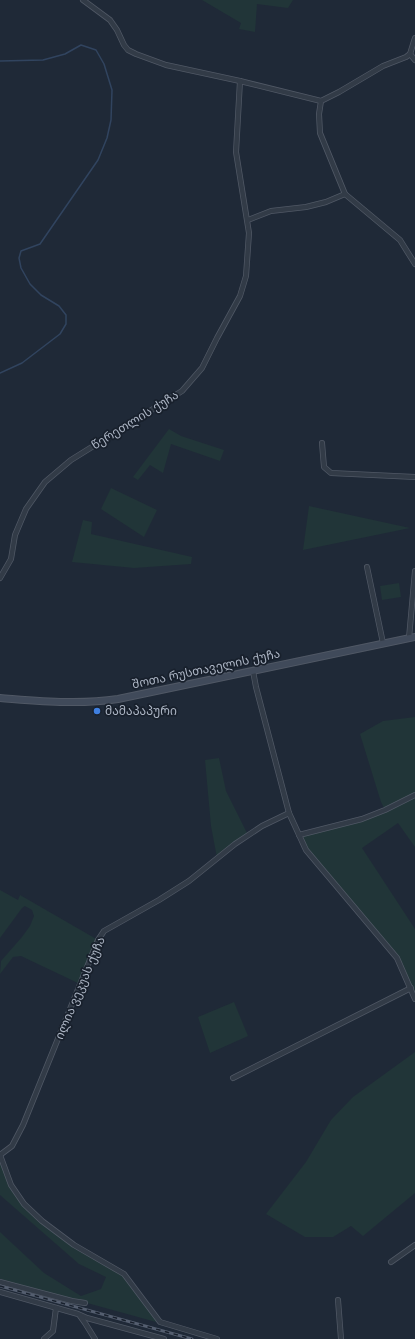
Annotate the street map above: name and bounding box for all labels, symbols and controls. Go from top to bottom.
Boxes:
street label: წერეთლის ქუჩა [89,388,182,453]
street label: შოთა რუსთაველის ქუჩა [131,646,281,693]
place label: მამაპაპური [105,704,177,718]
marker: მამაპაპური [92,706,102,716]
street label: ილია ვეკუას ქუჩა [52,935,109,1042]

